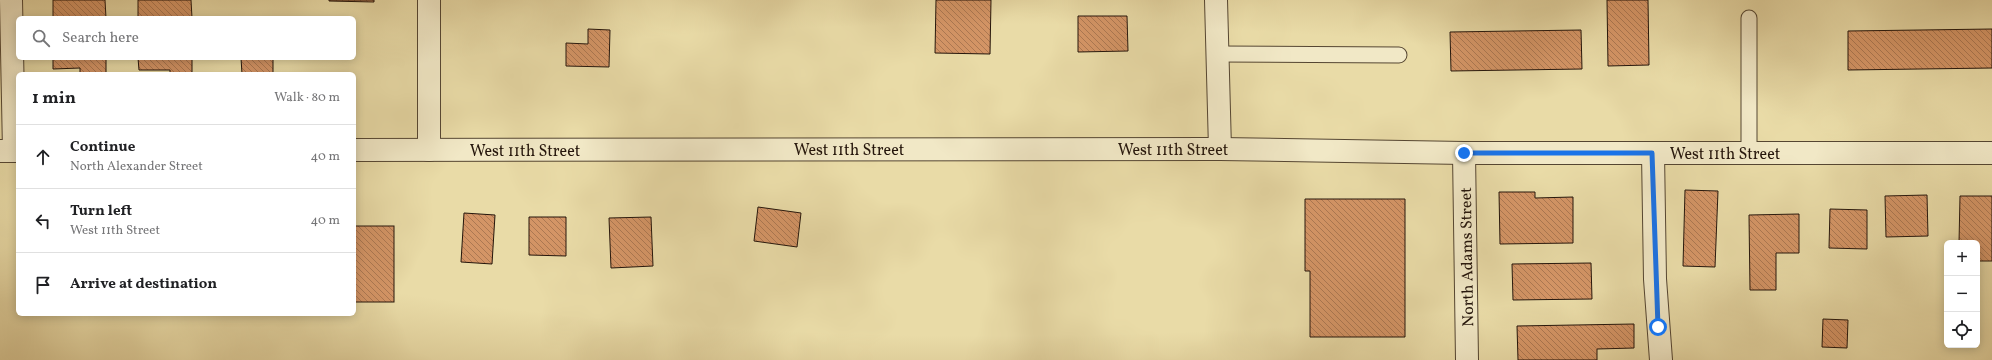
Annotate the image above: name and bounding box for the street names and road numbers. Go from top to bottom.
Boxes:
street label: West 11th Street [794,140,905,162]
street label: West 11th Street [1118,140,1229,162]
street label: West 11th Street [470,141,581,163]
street label: West 11th Street [1670,144,1781,166]
street label: North Adams Street [1456,187,1480,327]

